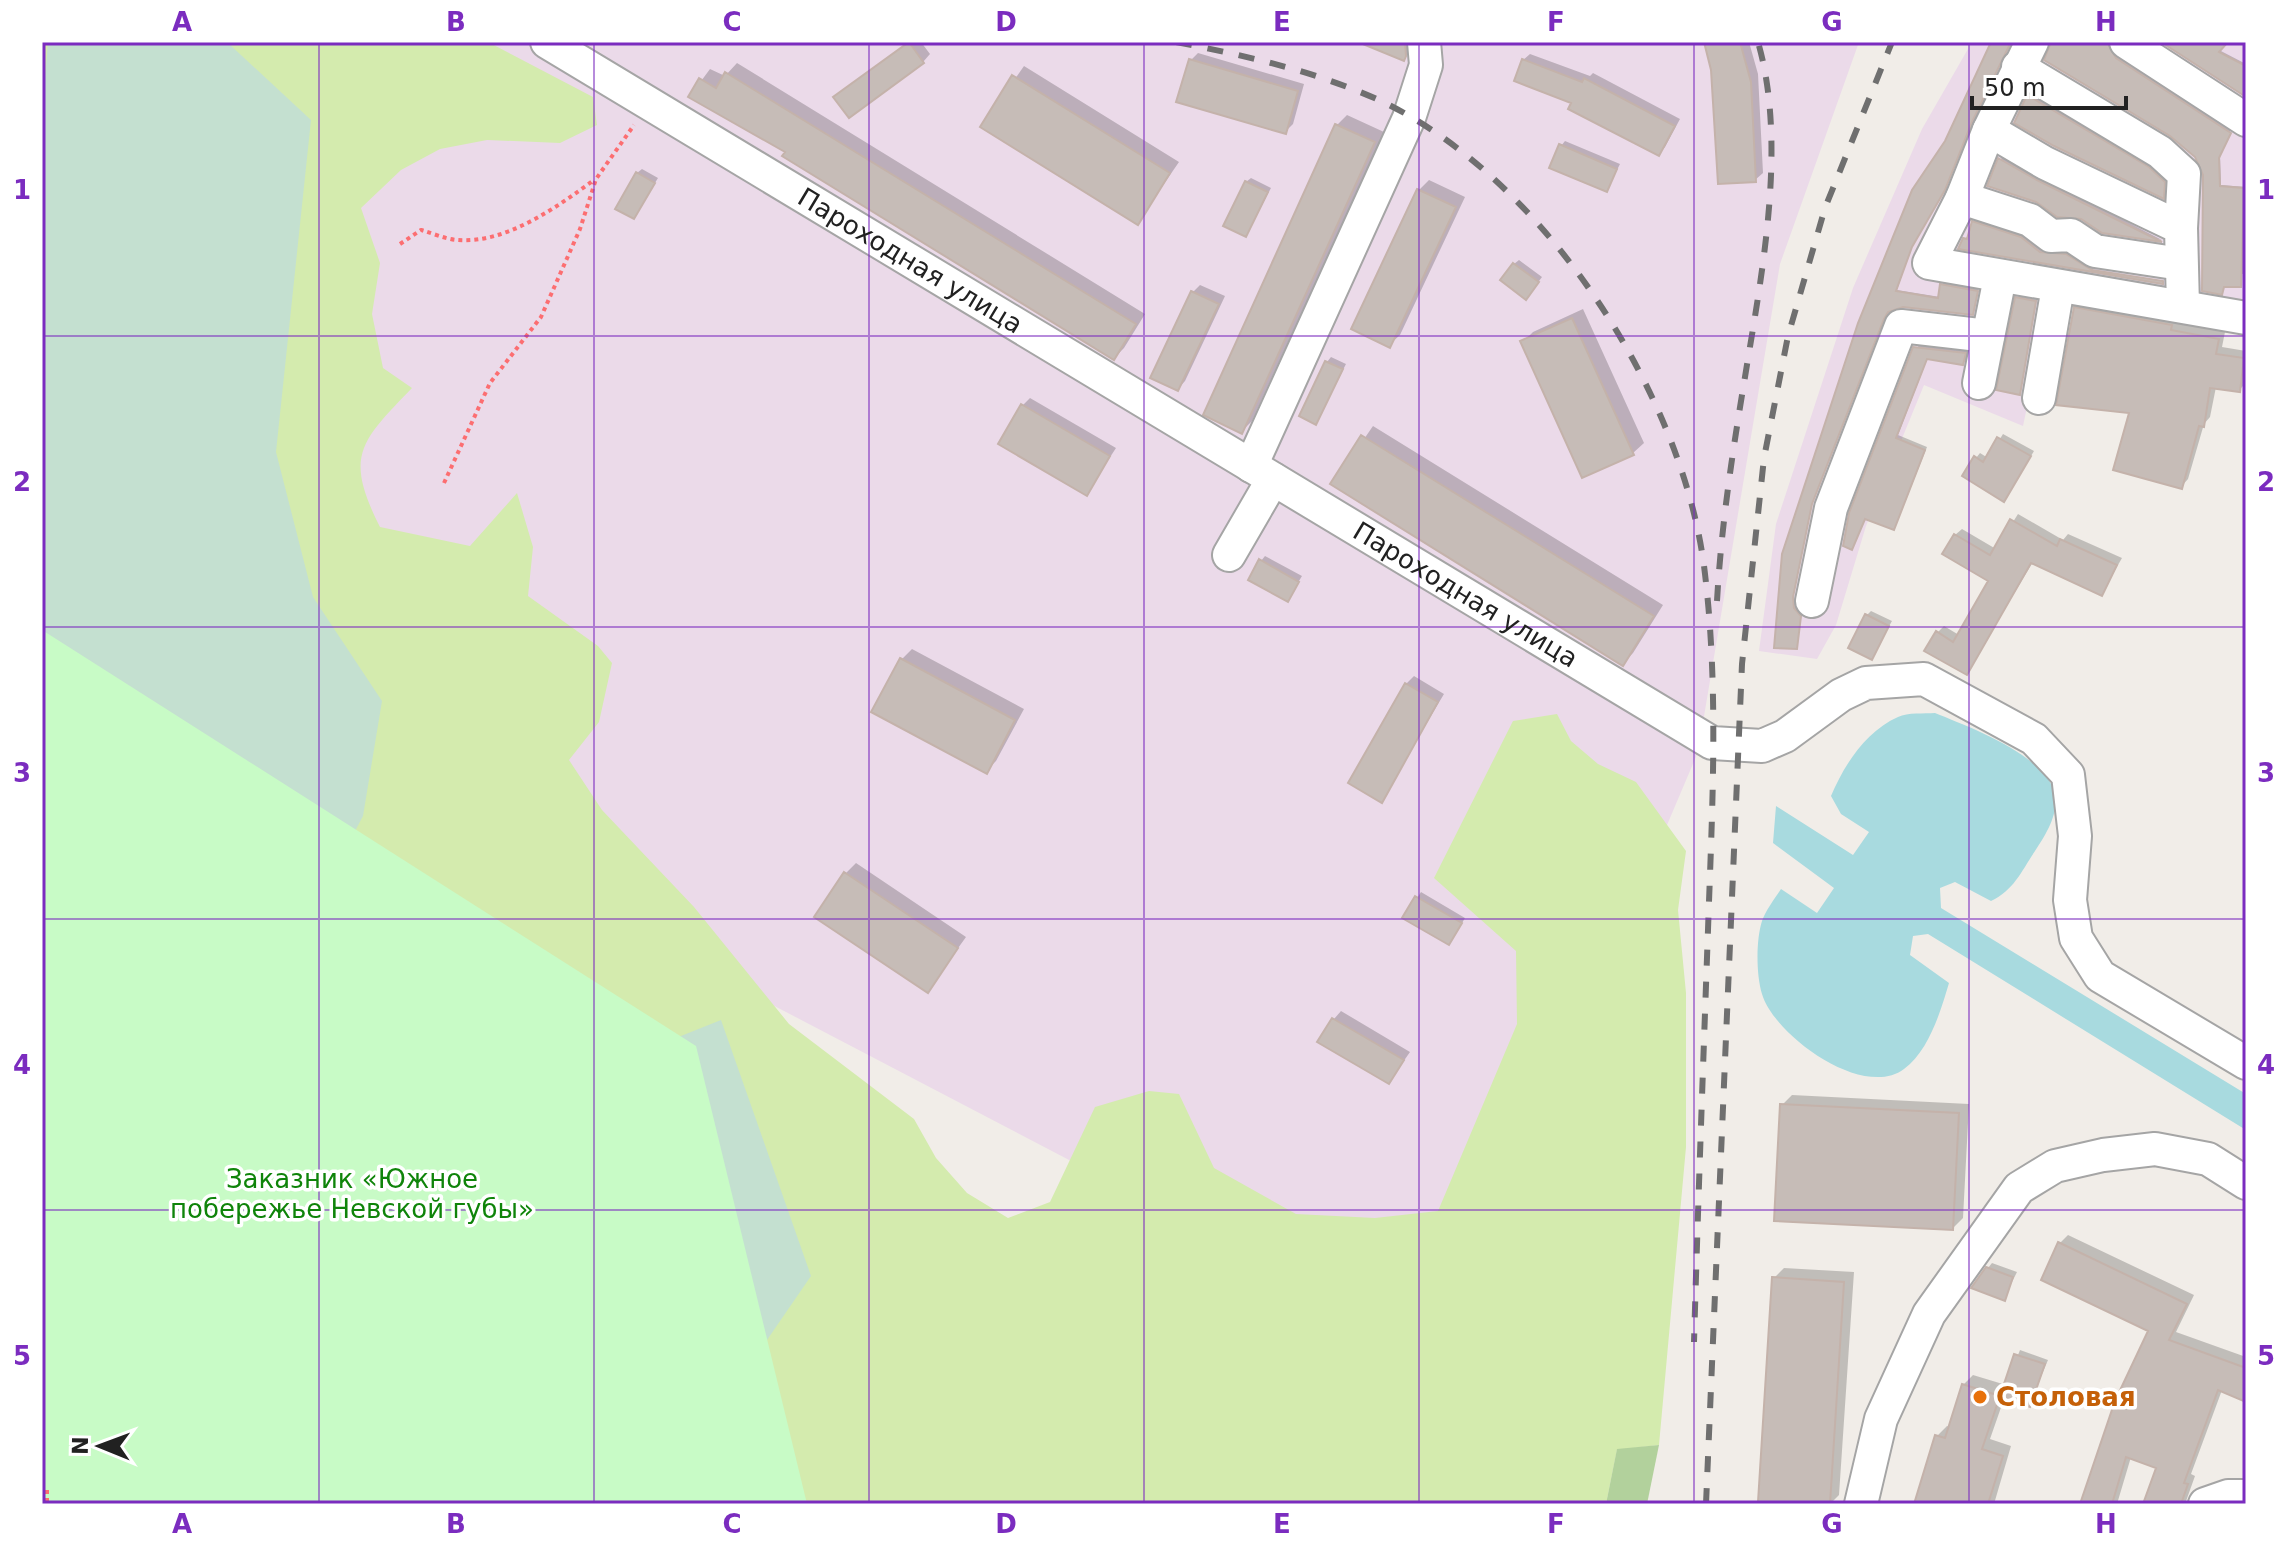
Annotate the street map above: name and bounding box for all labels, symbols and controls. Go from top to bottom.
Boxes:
text: A [172,7,192,37]
text: B [446,7,466,37]
text: C [722,7,742,37]
text: D [995,7,1017,37]
text: E [1273,7,1291,37]
text: F [1547,7,1565,37]
text: G [1821,7,1843,37]
text: H [2095,7,2117,37]
scale bar [1972,60,2126,110]
text: 50 m [1984,74,2046,102]
text: 1 [13,175,31,205]
text: 1 [2257,175,2275,205]
street label: Пароходная улица [793,182,1028,340]
text: 2 [13,467,31,497]
text: 2 [2257,467,2275,497]
street label: Пароходная улица [1348,516,1583,674]
text: 3 [13,758,31,788]
text: 3 [2257,758,2275,788]
text: 4 [13,1050,31,1080]
text: 4 [2257,1050,2275,1080]
park label: Заказник «Южное побережье Невской губы» [170,1164,534,1224]
text: 5 [13,1341,31,1371]
text: 5 [2257,1341,2275,1371]
place label: Столовая [1996,1382,2136,1412]
marker: Столовая [1971,1388,1989,1406]
north arrow [60,1406,140,1486]
text: N [68,1436,93,1455]
text: A [172,1509,192,1539]
text: B [446,1509,466,1539]
text: C [722,1509,742,1539]
text: D [995,1509,1017,1539]
text: E [1273,1509,1291,1539]
text: F [1547,1509,1565,1539]
text: G [1821,1509,1843,1539]
text: H [2095,1509,2117,1539]

